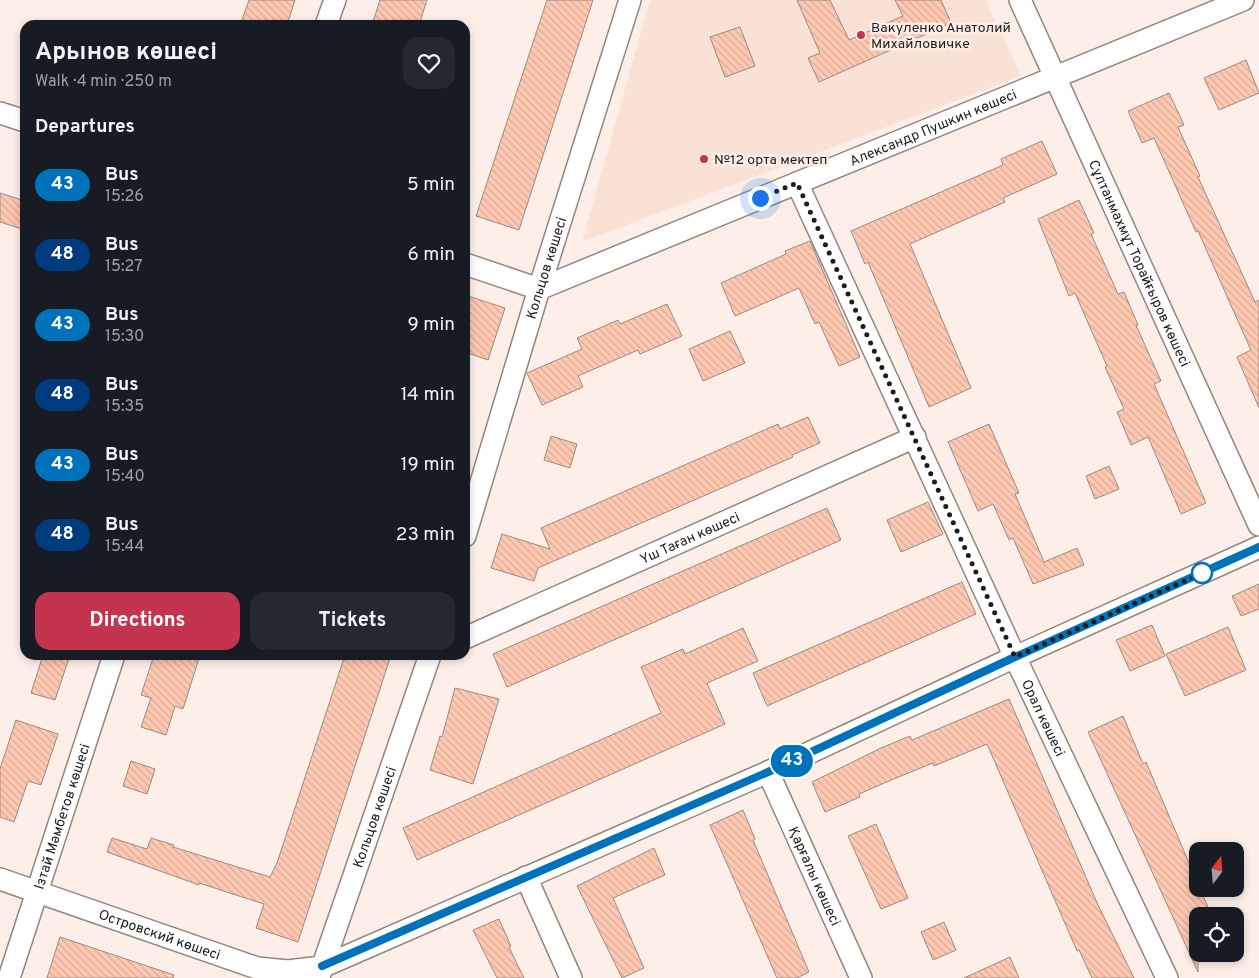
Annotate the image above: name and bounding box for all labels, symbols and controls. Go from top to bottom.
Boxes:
place label: Вакуленко Анатолий Михайловичке [871,20,1011,53]
marker: Вакуленко Анатолий Михайловичке [855,29,867,41]
button: heart [403,37,455,89]
text: Арынов көшесі [35,38,217,68]
text: Walk · 4 min · 250 m [35,72,172,92]
street label: Александр Пушкин көшесі [847,87,1020,171]
text: Departures [35,115,135,139]
place label: №12 орта мектеп [714,152,827,169]
marker: №12 орта мектеп [698,153,710,165]
street label: Сұлтанмахмұт Торайғыров көшесі [1084,158,1193,370]
text: Bus [105,163,139,187]
text: 43 [51,173,74,196]
text: 5 min [407,173,455,197]
your location [748,186,773,211]
text: 15:26 [105,187,144,207]
street label: Кольцов көшесі [523,215,571,321]
text: Bus [105,233,139,257]
text: 48 [51,243,74,266]
text: 6 min [408,243,455,267]
text: 15:27 [105,257,143,277]
text: Bus [105,303,139,327]
text: 43 [51,313,74,336]
text: 9 min [408,313,455,337]
text: 15:30 [105,327,144,347]
text: Bus [105,373,139,397]
text: 48 [51,383,74,406]
text: 14 min [400,383,455,407]
text: 15:35 [105,397,144,417]
text: Bus [105,443,139,467]
text: 43 [51,453,74,476]
text: 19 min [400,453,455,477]
text: 15:40 [105,467,145,487]
street label: Үш Таған көшесі [638,509,743,569]
text: Bus [105,513,139,537]
text: 48 [51,523,74,546]
text: 23 min [396,523,455,547]
text: 15:44 [105,537,144,557]
unlabelled marker [1191,562,1213,584]
button: Directions [35,592,240,650]
button: Tickets [250,592,455,650]
street label: Орал көшесі [1017,677,1068,760]
street label: Ізтай Мәмбетов көшесі [31,742,95,892]
line badge: 43 [770,745,814,777]
text: 43 [781,749,803,772]
street label: Кольцов көшесі [350,765,401,870]
street label: Қарғалы көшесі [784,824,843,929]
north arrow [1189,842,1244,898]
map controls [1189,842,1244,962]
street label: Островский көшесі [96,907,222,965]
button: locate [1189,907,1244,962]

